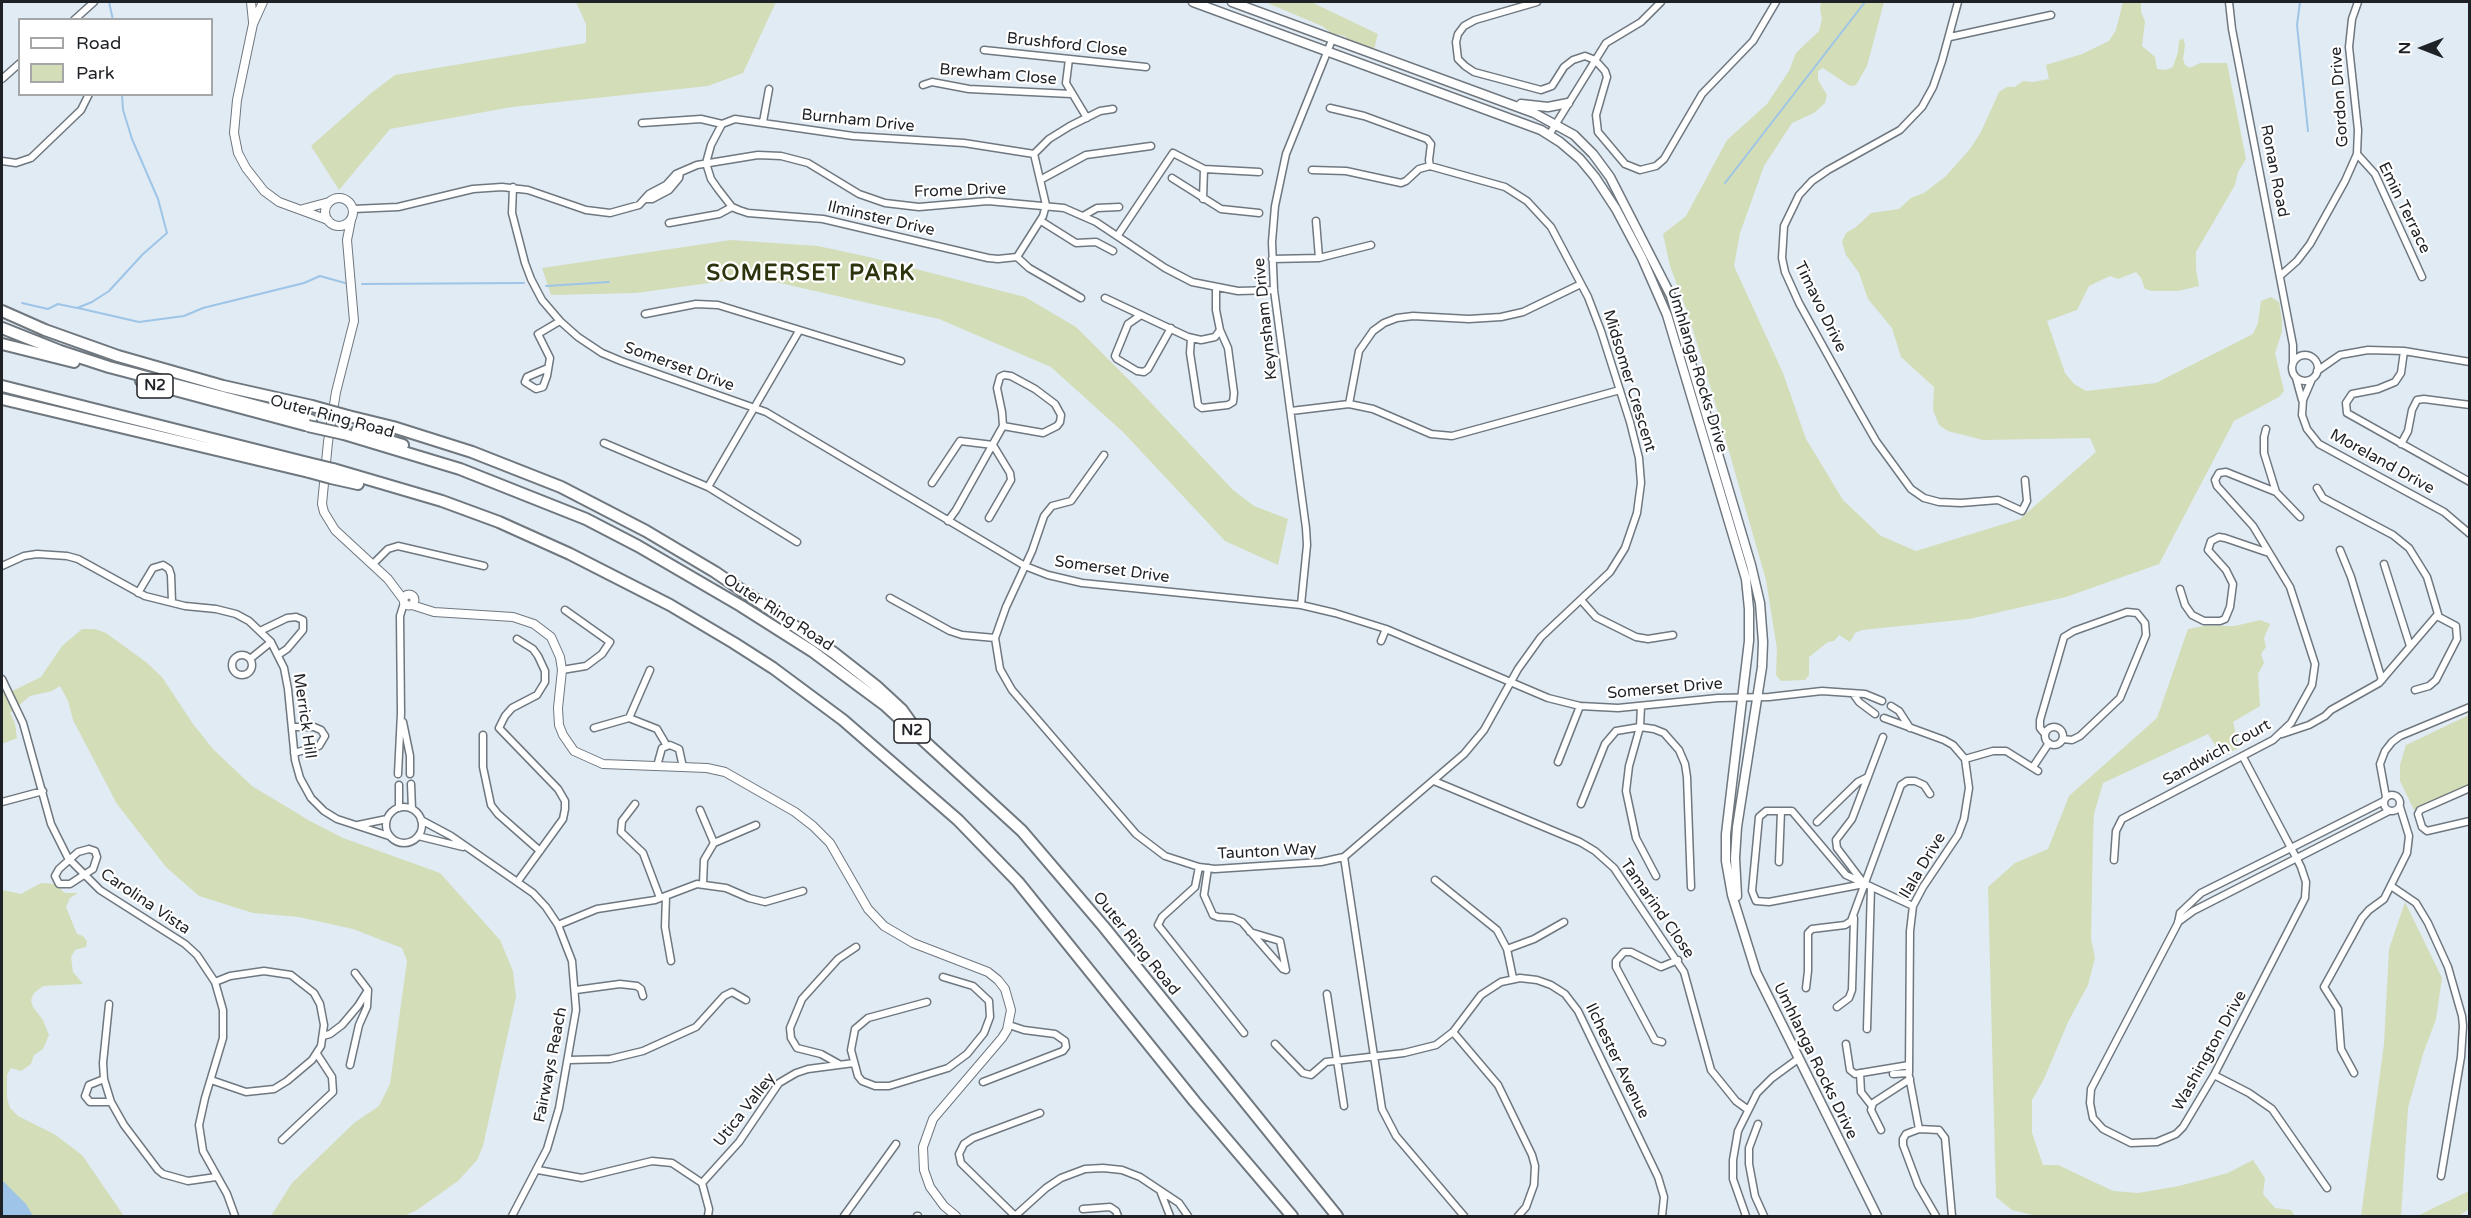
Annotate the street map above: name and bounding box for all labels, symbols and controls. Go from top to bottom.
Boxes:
legend [18,18,213,96]
north arrow [2393,18,2453,78]
street label: Brushford Close [1006,29,1128,61]
text: Road [76,32,121,54]
text: N [2395,42,2415,54]
street label: Gordon Drive [2327,46,2353,148]
street label: Brewham Close [939,60,1057,90]
text: Park [76,62,114,84]
street label: Burnham Drive [801,106,915,136]
street label: Ronan Road [2256,123,2292,219]
street label: Emin Terrace [2374,159,2434,257]
street label: Frome Drive [914,180,1006,202]
street label: Ilminster Drive [826,197,936,241]
street label: Keynsham Drive [1250,257,1282,381]
street label: Timavo Drive [1790,258,1850,356]
district label: SOMERSET PARK [706,261,916,287]
street label: Umhlanga Rocks Drive [1663,285,1731,455]
street label: Midsomer Crescent [1598,308,1660,454]
street label: Somerset Drive [621,338,737,396]
road number: N2 [137,374,173,398]
street label: Outer Ring Road [268,391,396,443]
street label: Moreland Drive [2326,425,2438,499]
street label: Somerset Drive [1053,552,1171,588]
street label: Outer Ring Road [719,570,837,656]
street label: Merrick Hill [289,672,319,760]
street label: Somerset Drive [1606,674,1724,704]
street label: Sandwich Court [2160,715,2274,791]
road number: N2 [894,719,930,743]
street label: Ilala Drive [1896,829,1950,903]
street label: Taunton Way [1217,840,1317,864]
street label: Tamarind Close [1616,856,1698,962]
street label: Carolina Vista [96,865,194,939]
street label: Outer Ring Road [1088,888,1184,1000]
street label: Umhlanga Rocks Drive [1769,980,1861,1142]
street label: Washington Drive [2169,987,2251,1115]
street label: Ilchester Avenue [1581,1000,1653,1122]
street label: Fairways Reach [530,1006,572,1124]
street label: Utica Valley [710,1069,780,1151]

